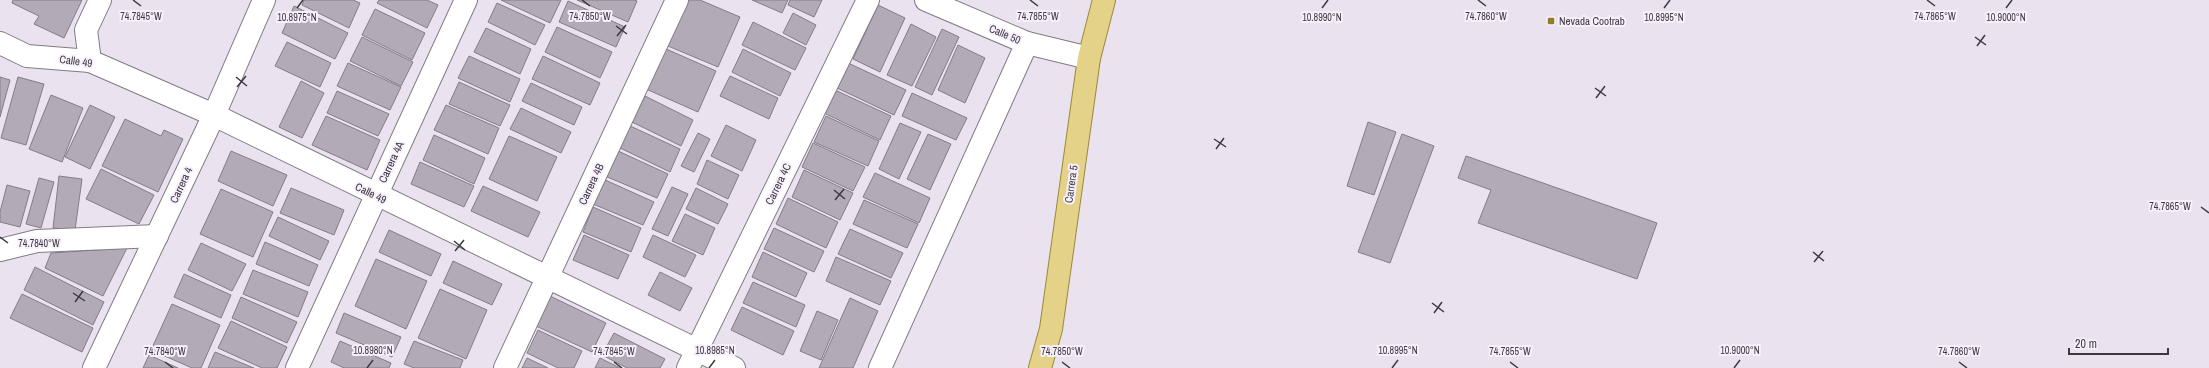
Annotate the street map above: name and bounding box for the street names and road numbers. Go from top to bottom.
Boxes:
street label: Calle 50 [987,21,1023,47]
street label: Calle 49 [59,52,93,70]
street label: Carrera 4A [375,138,407,185]
street label: Carrera 4C [762,160,794,207]
street label: Carrera 4B [575,161,607,207]
street label: Carrera 5 [1061,164,1081,204]
street label: Carrera 4 [167,165,195,205]
street label: Calle 49 [353,179,389,207]

